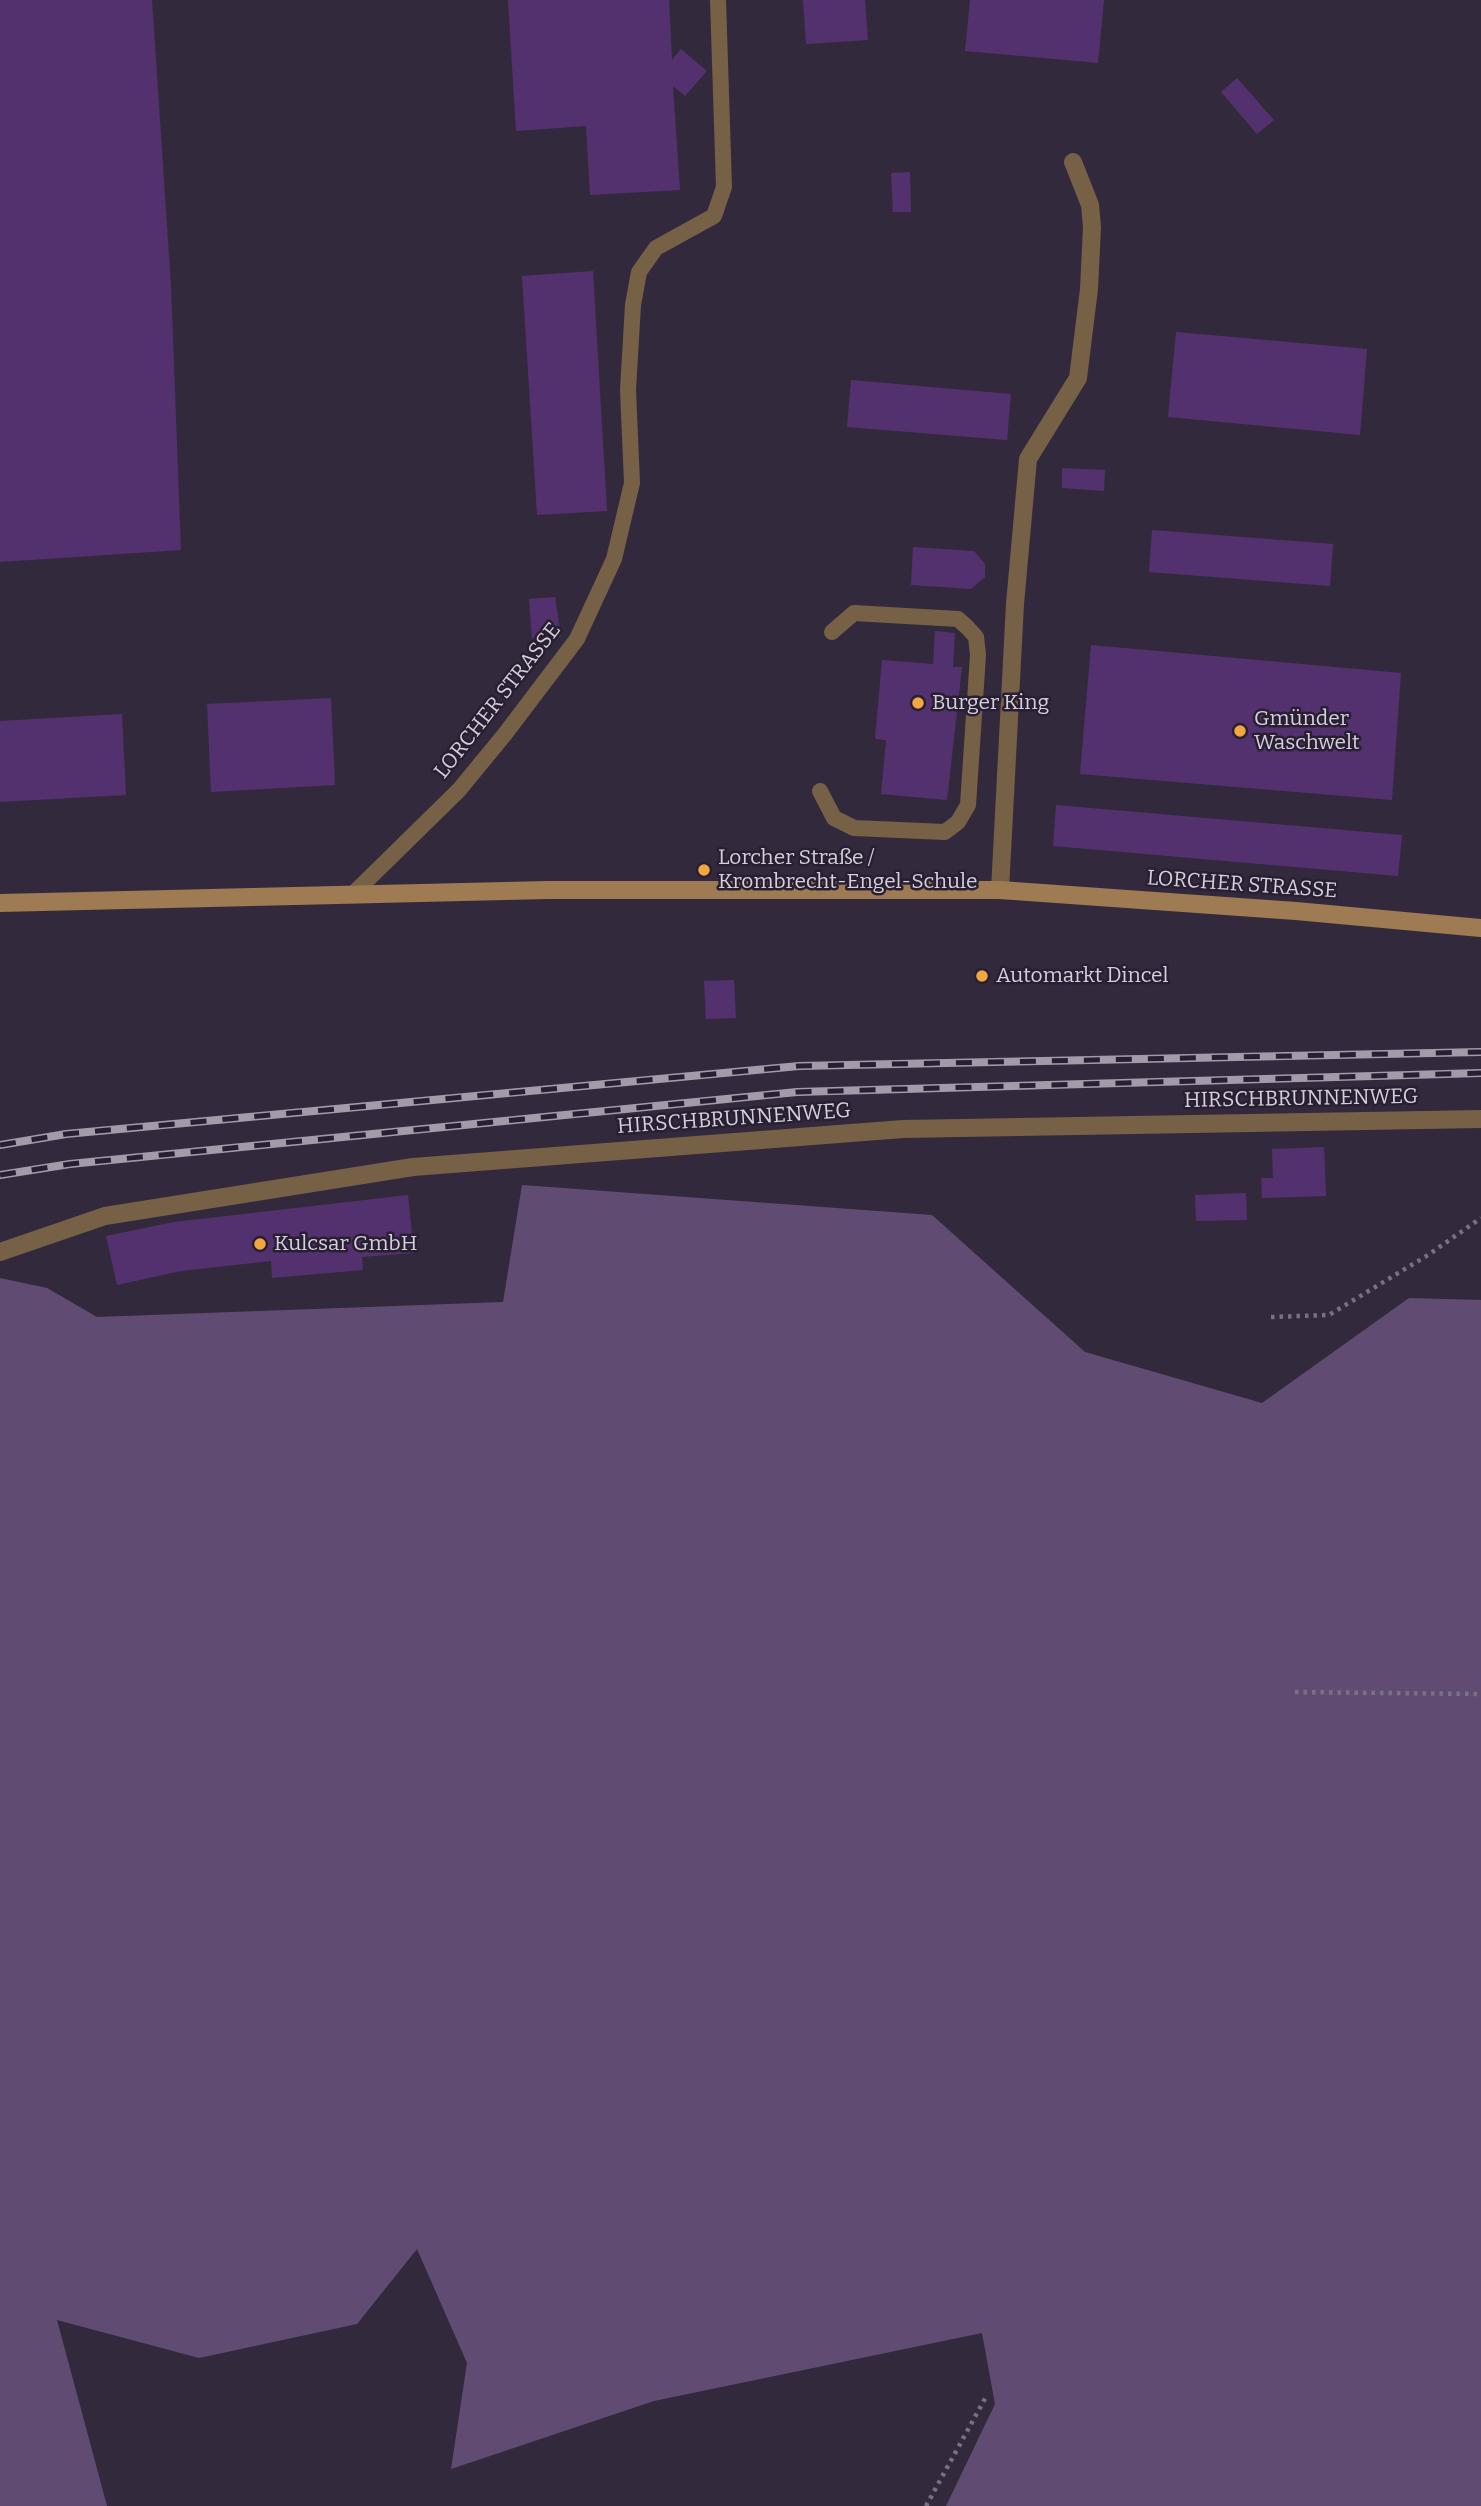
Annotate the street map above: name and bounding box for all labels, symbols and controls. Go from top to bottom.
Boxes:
street label: LORCHER STRASSE [429,618,567,784]
place label: Burger King [932,690,1049,716]
marker: Burger King [910,695,926,711]
place label: Gmünder Waschwelt [1254,706,1360,756]
marker: Gmünder Waschwelt [1232,723,1248,739]
place label: Lorcher Straße / Krombrecht-Engel-Schule [718,845,978,895]
marker: Lorcher Straße / Krombrecht-Engel-Schule [696,862,712,878]
street label: LORCHER STRASSE [1146,866,1338,904]
place label: Automarkt Dincel [996,963,1169,989]
marker: Automarkt Dincel [974,968,990,984]
street label: HIRSCHBRUNNENWEG [1184,1084,1418,1114]
street label: HIRSCHBRUNNENWEG [616,1098,852,1140]
place label: Kulcsar GmbH [274,1231,417,1257]
marker: Kulcsar GmbH [252,1236,268,1252]

